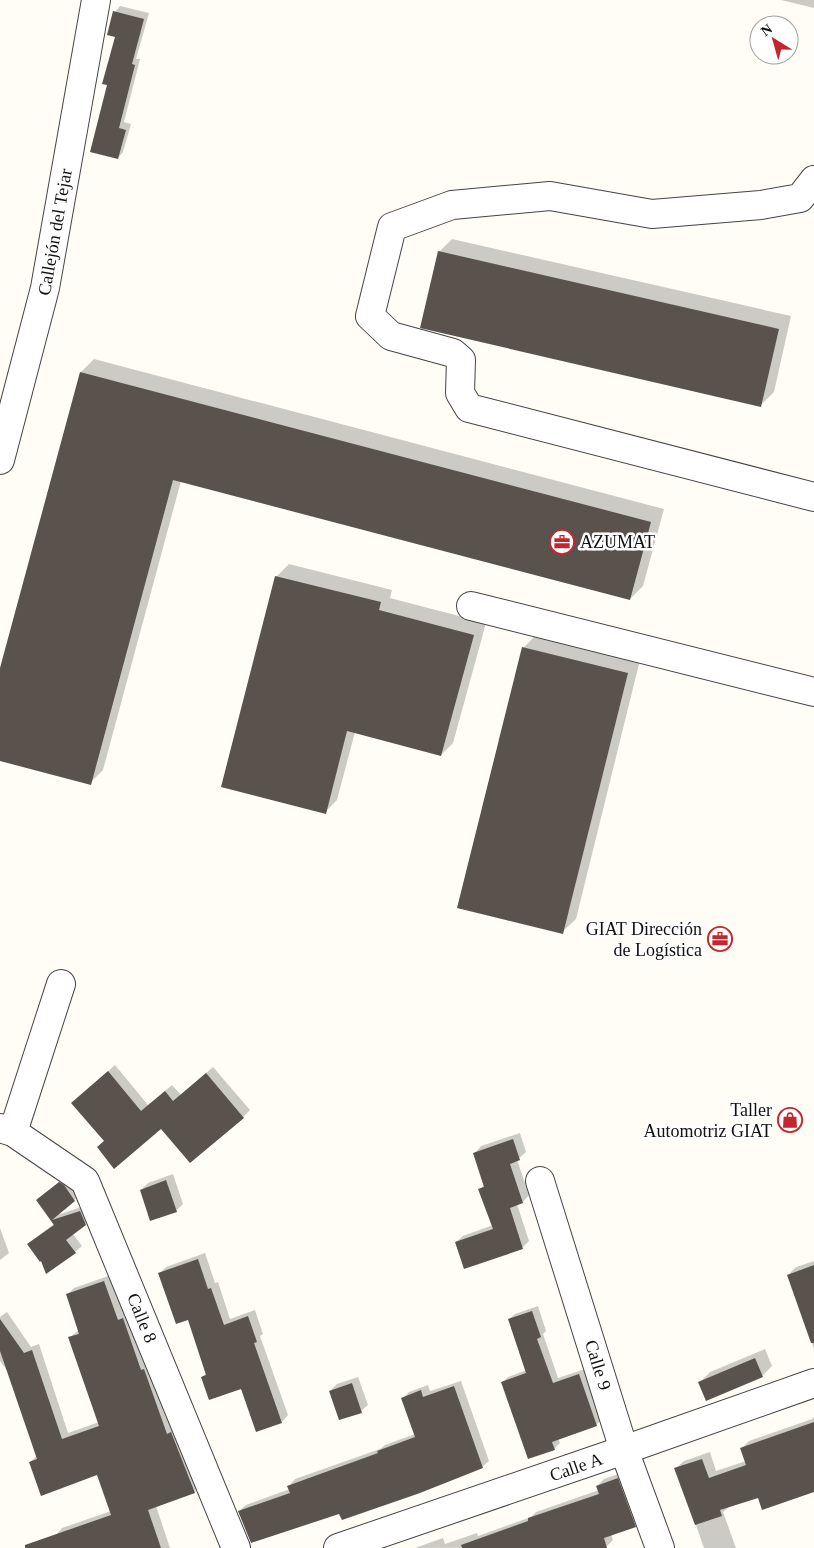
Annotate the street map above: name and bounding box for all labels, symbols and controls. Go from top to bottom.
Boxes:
north arrow [749,15,799,65]
text: N [758,21,775,39]
street label: Callejón del Tejar [34,167,76,297]
office icon: AZUMAT [549,529,575,555]
place label: AZUMAT [580,532,655,552]
place label: GIAT Dirección de Logística [586,919,702,960]
office icon: GIAT Dirección de Logística [707,926,733,952]
place label: Taller Automotriz GIAT [644,1100,772,1141]
shop icon: Taller Automotriz GIAT [777,1107,803,1133]
street label: Calle 8 [123,1290,161,1346]
street label: Calle 9 [581,1337,615,1393]
street label: Calle A [547,1449,605,1485]

